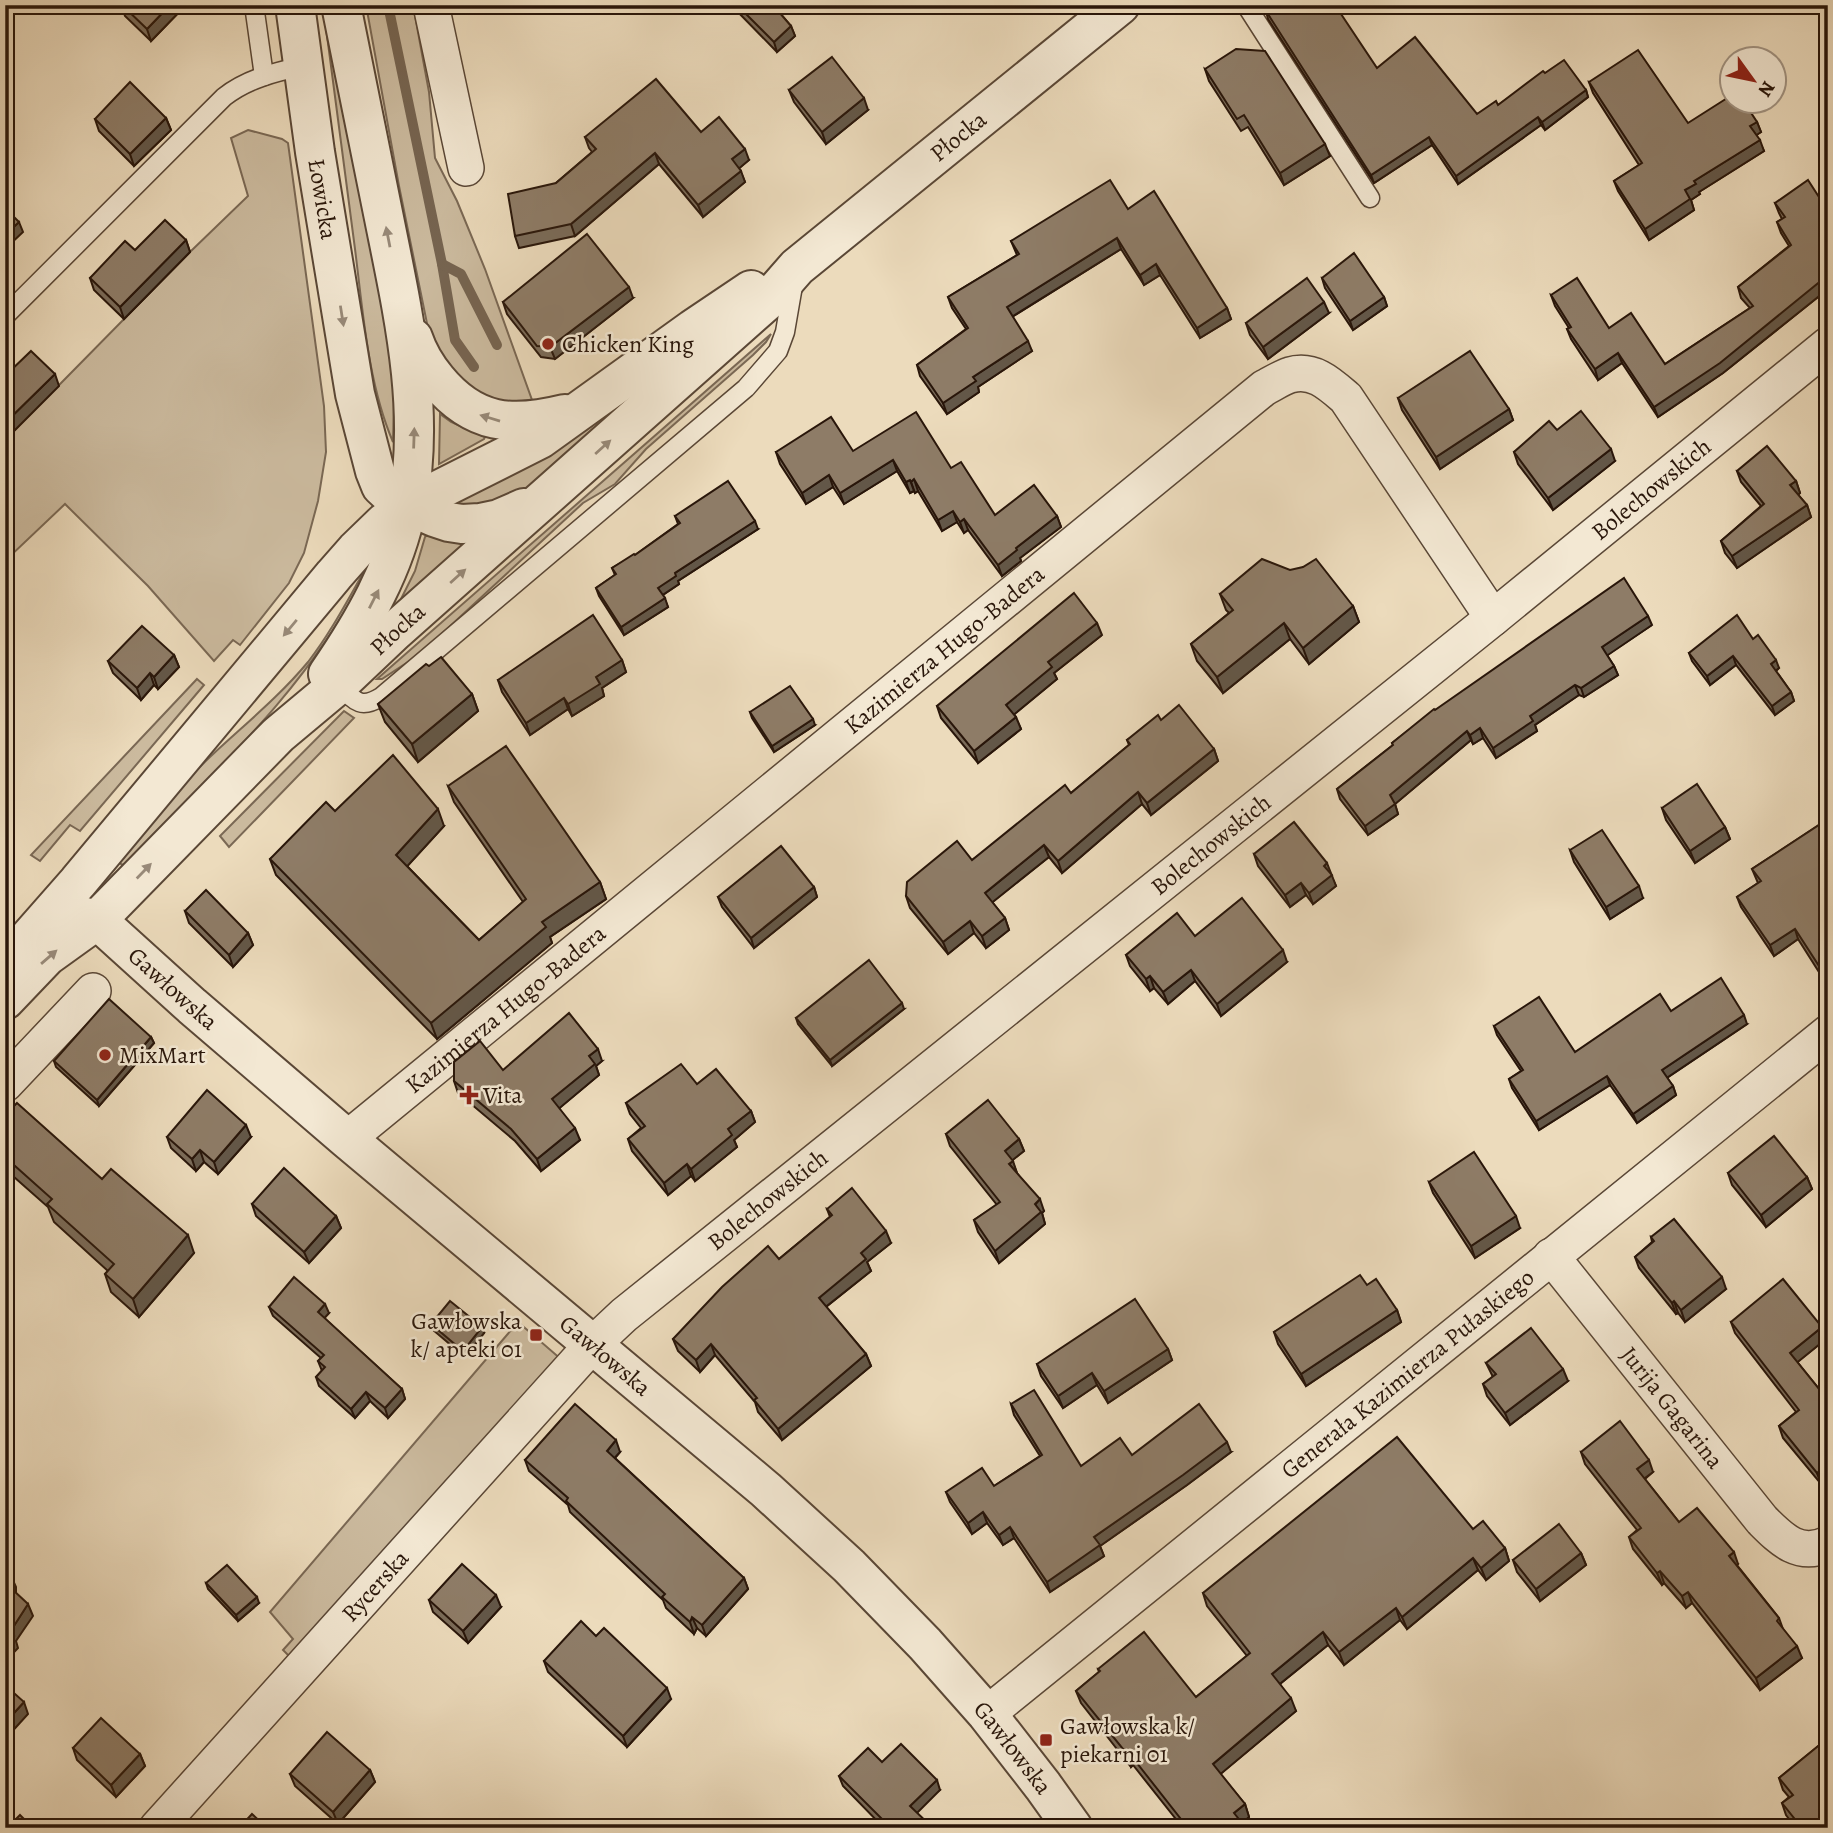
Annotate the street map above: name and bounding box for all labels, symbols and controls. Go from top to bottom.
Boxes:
north arrow [1717,46,1787,116]
text: N [1752,76,1781,102]
street label: Płocka [923,103,994,169]
street label: Łowicka [300,156,345,243]
one-way arrow [382,226,393,248]
one-way arrow [337,305,348,327]
place label: Chicken King [562,328,694,360]
marker: Chicken King [540,336,556,352]
one-way arrow [479,412,500,422]
one-way arrow [408,427,419,449]
street label: Bolechowskich [1585,431,1718,547]
one-way arrow [594,439,612,455]
street label: Kazimierza Hugo-Badera [837,558,1052,742]
one-way arrow [449,569,466,584]
one-way arrow [368,589,379,609]
street label: Płocka [363,595,433,663]
one-way arrow [283,618,298,636]
street label: Bolechowskich [1144,786,1278,902]
one-way arrow [136,863,152,880]
street label: Kazimierza Hugo-Badera [399,917,613,1101]
street label: Gawłowska [121,940,226,1038]
one-way arrow [40,950,57,965]
place label: MixMart [119,1039,206,1071]
marker: MixMart [97,1047,113,1063]
place label: Vita [482,1079,523,1111]
marker: Vita [461,1087,477,1103]
street label: Bolechowskich [701,1142,835,1258]
street label: Generała Kazimierza Pułaskiego [1274,1261,1541,1486]
place label: Gawłowska k/ apteki 01 [410,1305,523,1365]
street label: Gawłowska [553,1308,659,1404]
marker: Gawłowska k/ apteki 01 [528,1327,544,1343]
street label: Jurija Gagarina [1613,1340,1731,1476]
street label: Rycerska [334,1542,417,1629]
street label: Gawłowska [966,1694,1060,1801]
place label: Gawłowska k/ piekarni 01 [1060,1710,1195,1770]
marker: Gawłowska k/ piekarni 01 [1038,1732,1054,1748]

